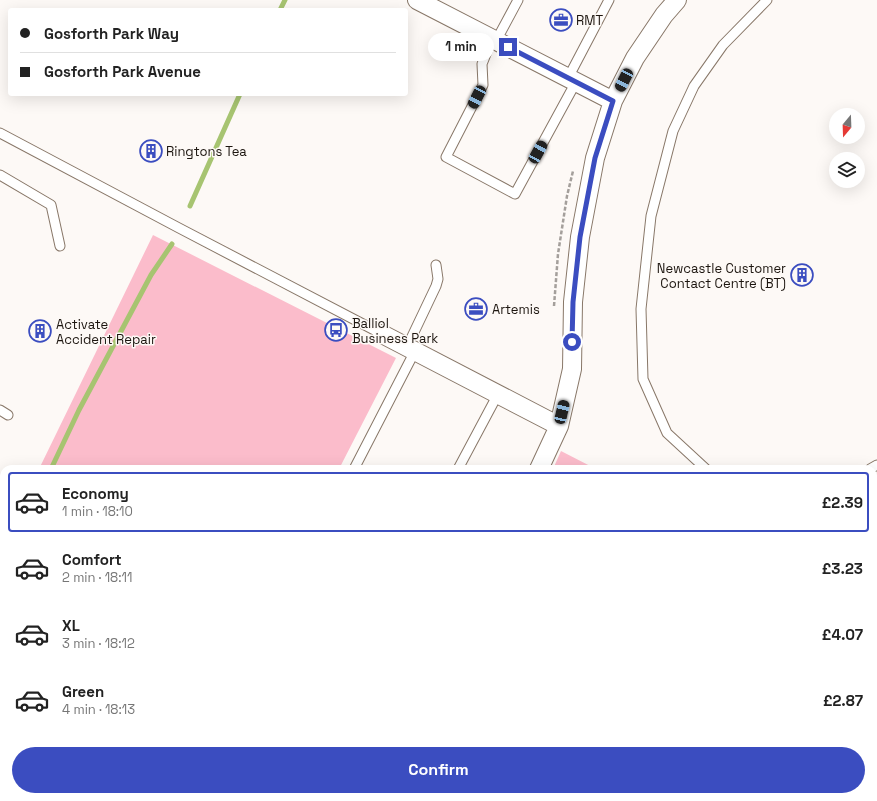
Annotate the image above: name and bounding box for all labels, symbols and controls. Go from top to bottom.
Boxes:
office icon: RMT [548,7,574,33]
place label: RMT [576,12,603,29]
text: Gosforth Park Way [44,24,179,43]
callout: 1 min [428,33,494,61]
text: 1 min [445,38,477,55]
route end [499,38,517,56]
text: Gosforth Park Avenue [44,62,201,81]
car [613,67,635,93]
car [466,84,488,110]
north arrow [829,108,865,144]
map controls [829,108,865,188]
building icon: Ringtons Tea [138,138,164,164]
car [527,139,549,165]
place label: Ringtons Tea [166,143,247,160]
button: layers [829,152,865,188]
place label: Newcastle Customer Contact Centre (BT) [657,260,786,292]
building icon: Newcastle Customer Contact Centre (BT) [789,262,815,288]
office icon: Artemis [463,296,489,322]
place label: Artemis [492,301,540,318]
place label: Balliol Business Park [352,315,438,347]
place label: Activate Accident Repair [56,316,156,348]
bus stop icon: Balliol Business Park [323,317,349,343]
building icon: Activate Accident Repair [27,318,53,344]
route start [563,333,581,351]
car [553,399,571,425]
icon: car [14,484,50,520]
text: Economy [62,484,129,503]
text: £2.39 [822,493,863,512]
text: 1 min · 18:10 [62,503,133,520]
icon: car [14,550,50,586]
text: Comfort [62,550,122,569]
text: £3.23 [822,559,863,578]
text: 2 min · 18:11 [62,569,132,586]
icon: car [14,616,50,652]
text: XL [62,616,80,635]
text: £4.07 [822,625,863,644]
text: 3 min · 18:12 [62,635,135,652]
icon: car [14,682,50,718]
text: Green [62,682,104,701]
text: £2.87 [823,691,863,710]
text: 4 min · 18:13 [62,701,135,718]
button: Confirm [12,747,865,793]

